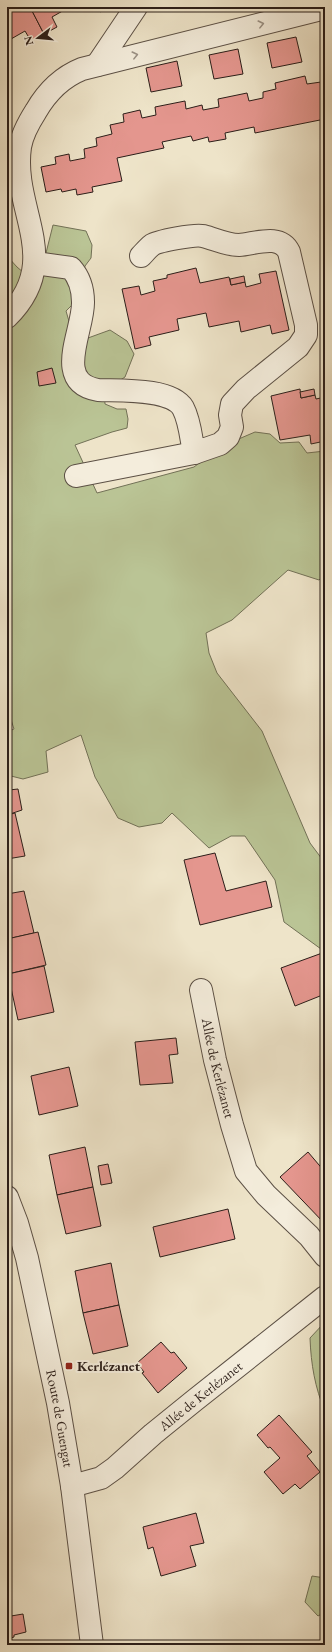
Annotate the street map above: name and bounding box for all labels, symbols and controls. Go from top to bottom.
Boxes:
north arrow [18,18,58,58]
one-way arrow [258,20,264,28]
text: N [20,34,36,47]
one-way arrow [132,52,138,60]
street label: Allée de Kerlézanet [198,1016,239,1121]
place label: Kerlézanet [77,1357,141,1375]
street label: Allée de Kerlézanet [154,1357,246,1436]
marker: Kerlézanet [64,1361,74,1371]
street label: Route de Guengat [42,1368,78,1469]

